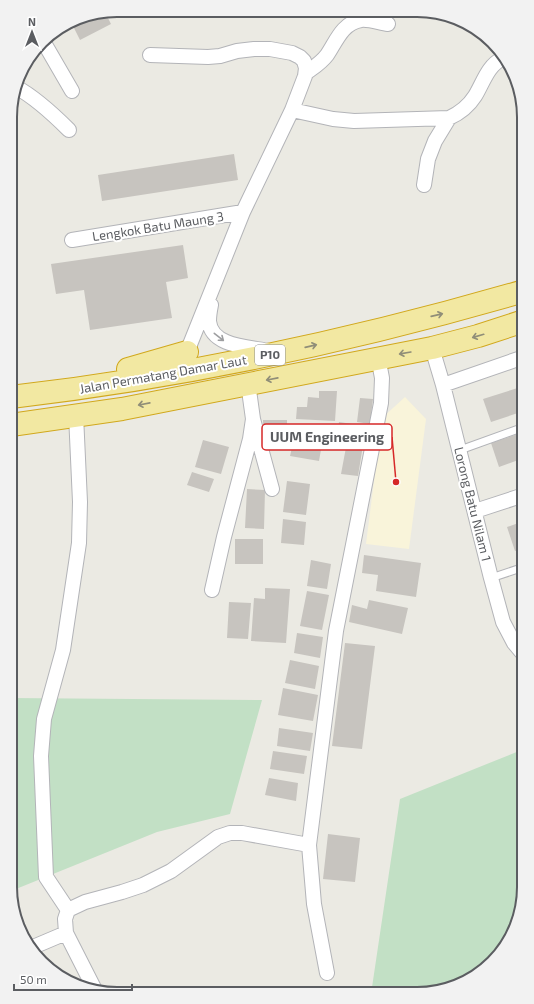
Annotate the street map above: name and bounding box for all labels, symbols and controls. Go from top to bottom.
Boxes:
north arrow [12,12,52,52]
text: N [28,15,36,28]
street label: Lengkok Batu Maung 3 [91,208,225,244]
one-way arrow [431,311,444,319]
one-way arrow [214,333,225,341]
one-way arrow [471,333,484,340]
one-way arrow [304,341,317,349]
road number: P10 [255,345,285,365]
one-way arrow [399,349,412,357]
street label: Jalan Permatang Damar Laut [78,351,248,397]
one-way arrow [265,375,278,383]
one-way arrow [138,401,151,409]
callout: UUM Engineering [262,424,392,450]
text: UUM Engineering [270,428,384,445]
street label: Lorong Batu Nilam 1 [451,445,495,563]
scale bar [14,966,132,992]
text: 50 m [20,972,47,986]

